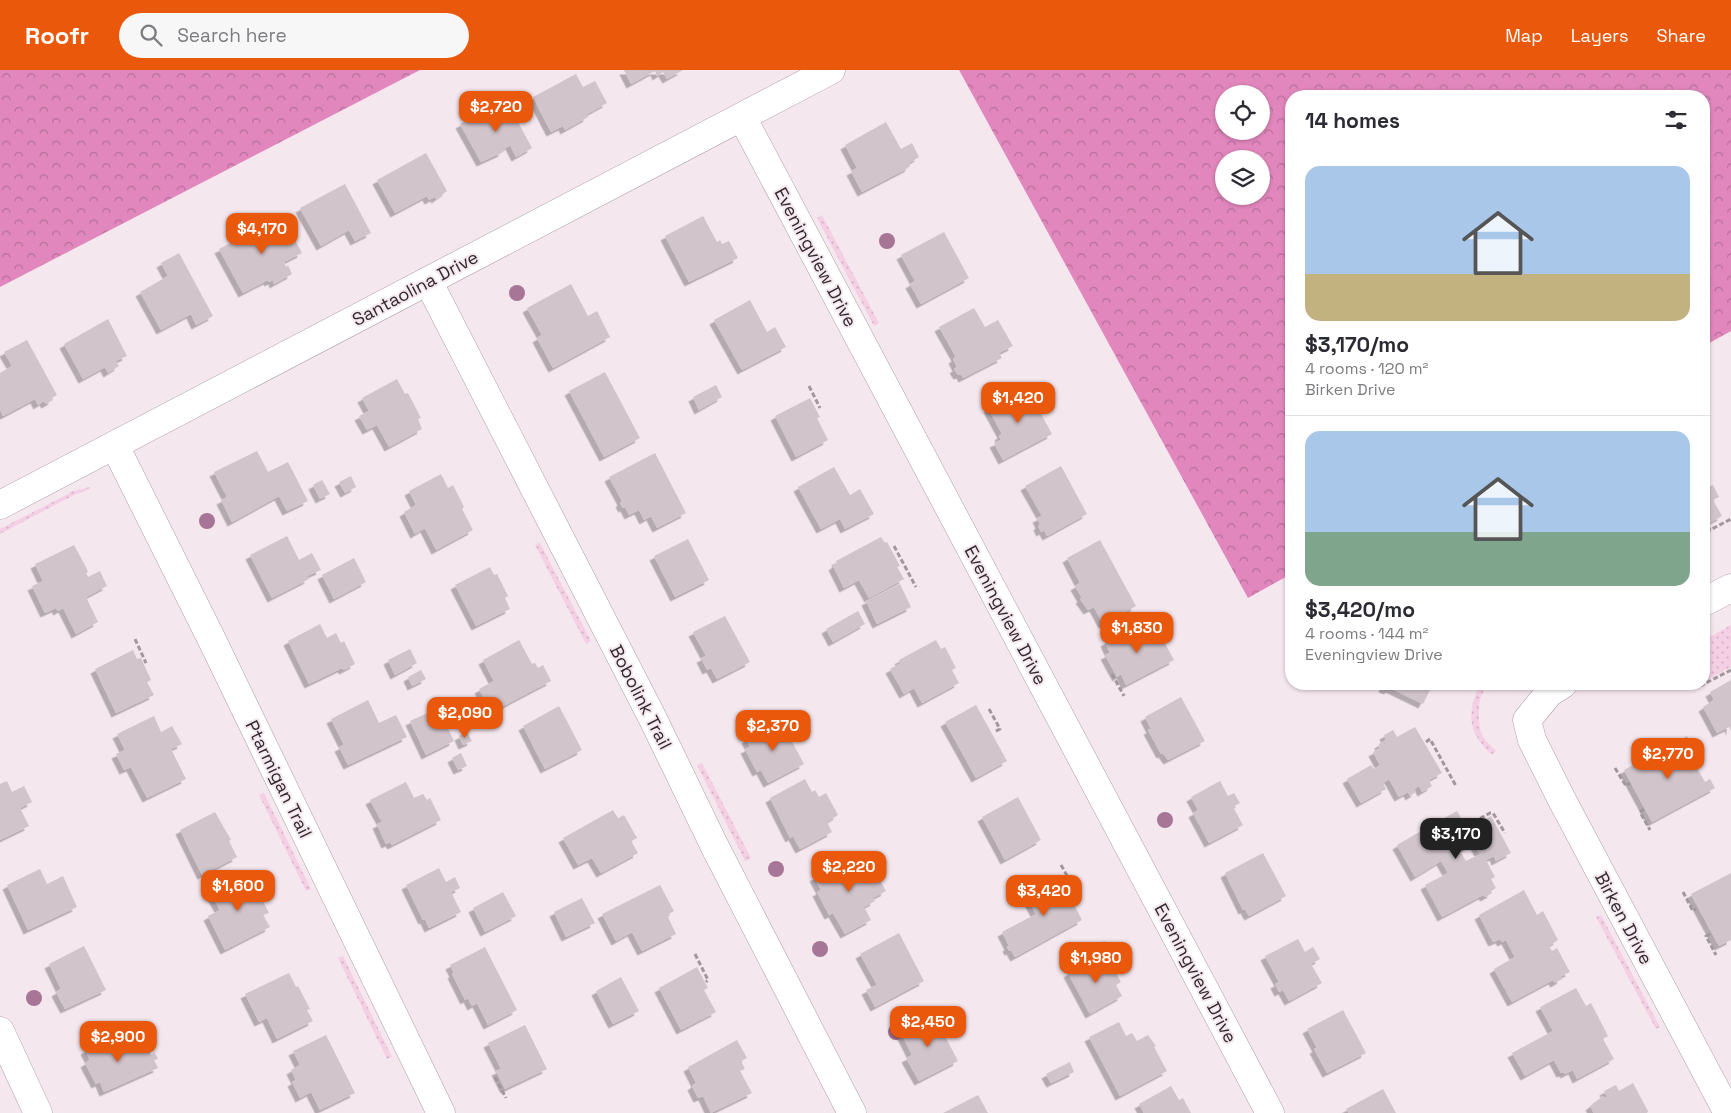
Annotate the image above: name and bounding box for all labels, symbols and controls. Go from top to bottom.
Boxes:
search box [119,13,469,58]
text: Roofr [25,20,89,51]
icon: search [137,21,165,49]
text: Search here [177,23,287,48]
text: Map [1505,24,1543,47]
text: Layers [1571,24,1628,47]
text: Share [1656,24,1706,47]
map controls [1215,85,1270,205]
button: locate [1215,85,1270,140]
pin: $2,720 [455,90,537,133]
text: $2,720 [470,96,522,117]
icon: filters [1662,106,1690,134]
text: 14 homes [1305,107,1400,134]
button: layers [1215,150,1270,205]
street label: Eveningview Drive [769,183,863,331]
icon: home [1453,198,1543,288]
pin: $4,170 [221,212,303,255]
text: $4,170 [237,218,287,239]
street label: Santaolina Drive [348,245,482,331]
text: $3,170/mo [1305,331,1409,358]
text: 4 rooms · 120 m² [1305,358,1428,379]
text: Birken Drive [1305,379,1395,400]
pin: $1,420 [977,382,1059,424]
text: $1,420 [992,387,1044,408]
icon: home [1453,464,1543,554]
street label: Eveningview Drive [959,541,1053,689]
text: $3,420/mo [1305,596,1415,623]
pin: $1,830 [1096,612,1178,654]
text: $1,830 [1111,617,1163,638]
text: 4 rooms · 144 m² [1305,623,1428,644]
street label: Bobolink Trail [605,641,677,753]
text: Eveningview Drive [1305,644,1443,665]
pin: $2,090 [424,696,506,739]
text: $2,090 [438,702,492,723]
pin: $2,370 [732,710,814,752]
text: $2,370 [747,715,799,736]
street label: Ptarmigan Trail [241,716,317,842]
pin: $2,770 [1627,738,1709,780]
text: $2,770 [1642,743,1694,764]
pin: $3,170 [1415,818,1497,860]
text: $3,170 [1431,823,1481,844]
pin: $2,220 [808,850,890,893]
text: $2,220 [822,856,876,877]
street label: Birken Drive [1590,868,1658,968]
pin: $1,600 [197,870,279,912]
pin: $3,420 [1003,874,1085,917]
text: $1,600 [212,875,264,896]
text: $3,420 [1017,880,1071,901]
street label: Eveningview Drive [1149,899,1243,1047]
pin: $1,980 [1055,942,1137,984]
text: $1,980 [1070,947,1122,968]
pin: $2,450 [887,1006,969,1048]
text: $2,450 [901,1011,955,1032]
pin: $2,900 [77,1020,159,1063]
text: $2,900 [91,1026,145,1047]

